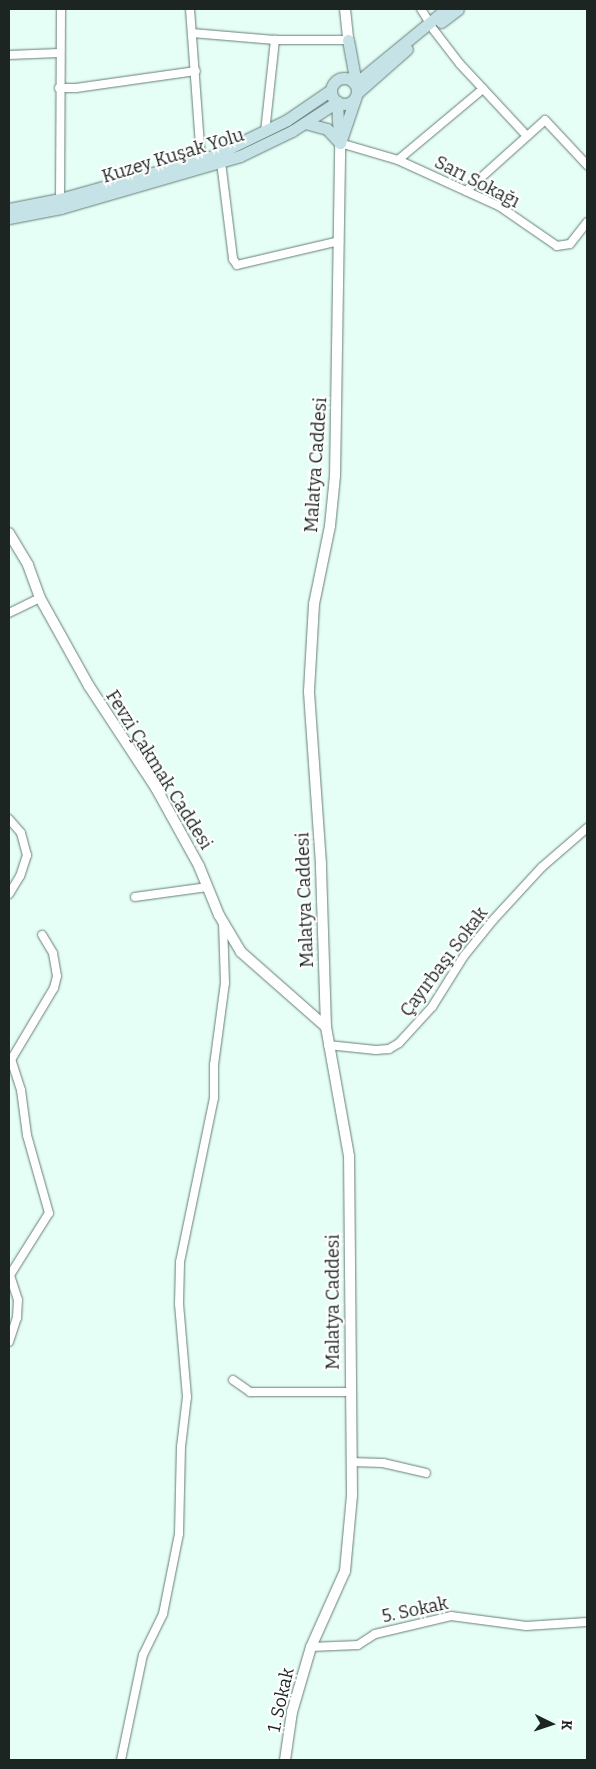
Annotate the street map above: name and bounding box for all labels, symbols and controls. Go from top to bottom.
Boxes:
street label: Kuzey Kuşak Yolu [99,124,247,188]
street label: Sarı Sokağı [431,151,523,213]
street label: Malatya Caddesi [300,397,332,533]
street label: Fevzi Çakmak Caddesi [101,686,217,854]
street label: Malatya Caddesi [292,832,318,968]
street label: Çayırbaşı Sokak [396,903,492,1021]
street label: Malatya Caddesi [322,1234,344,1370]
street label: 5. Sokak [380,1592,450,1628]
street label: 1. Sokak [263,1666,299,1734]
north arrow [526,1699,576,1749]
text: K [558,1719,575,1731]

